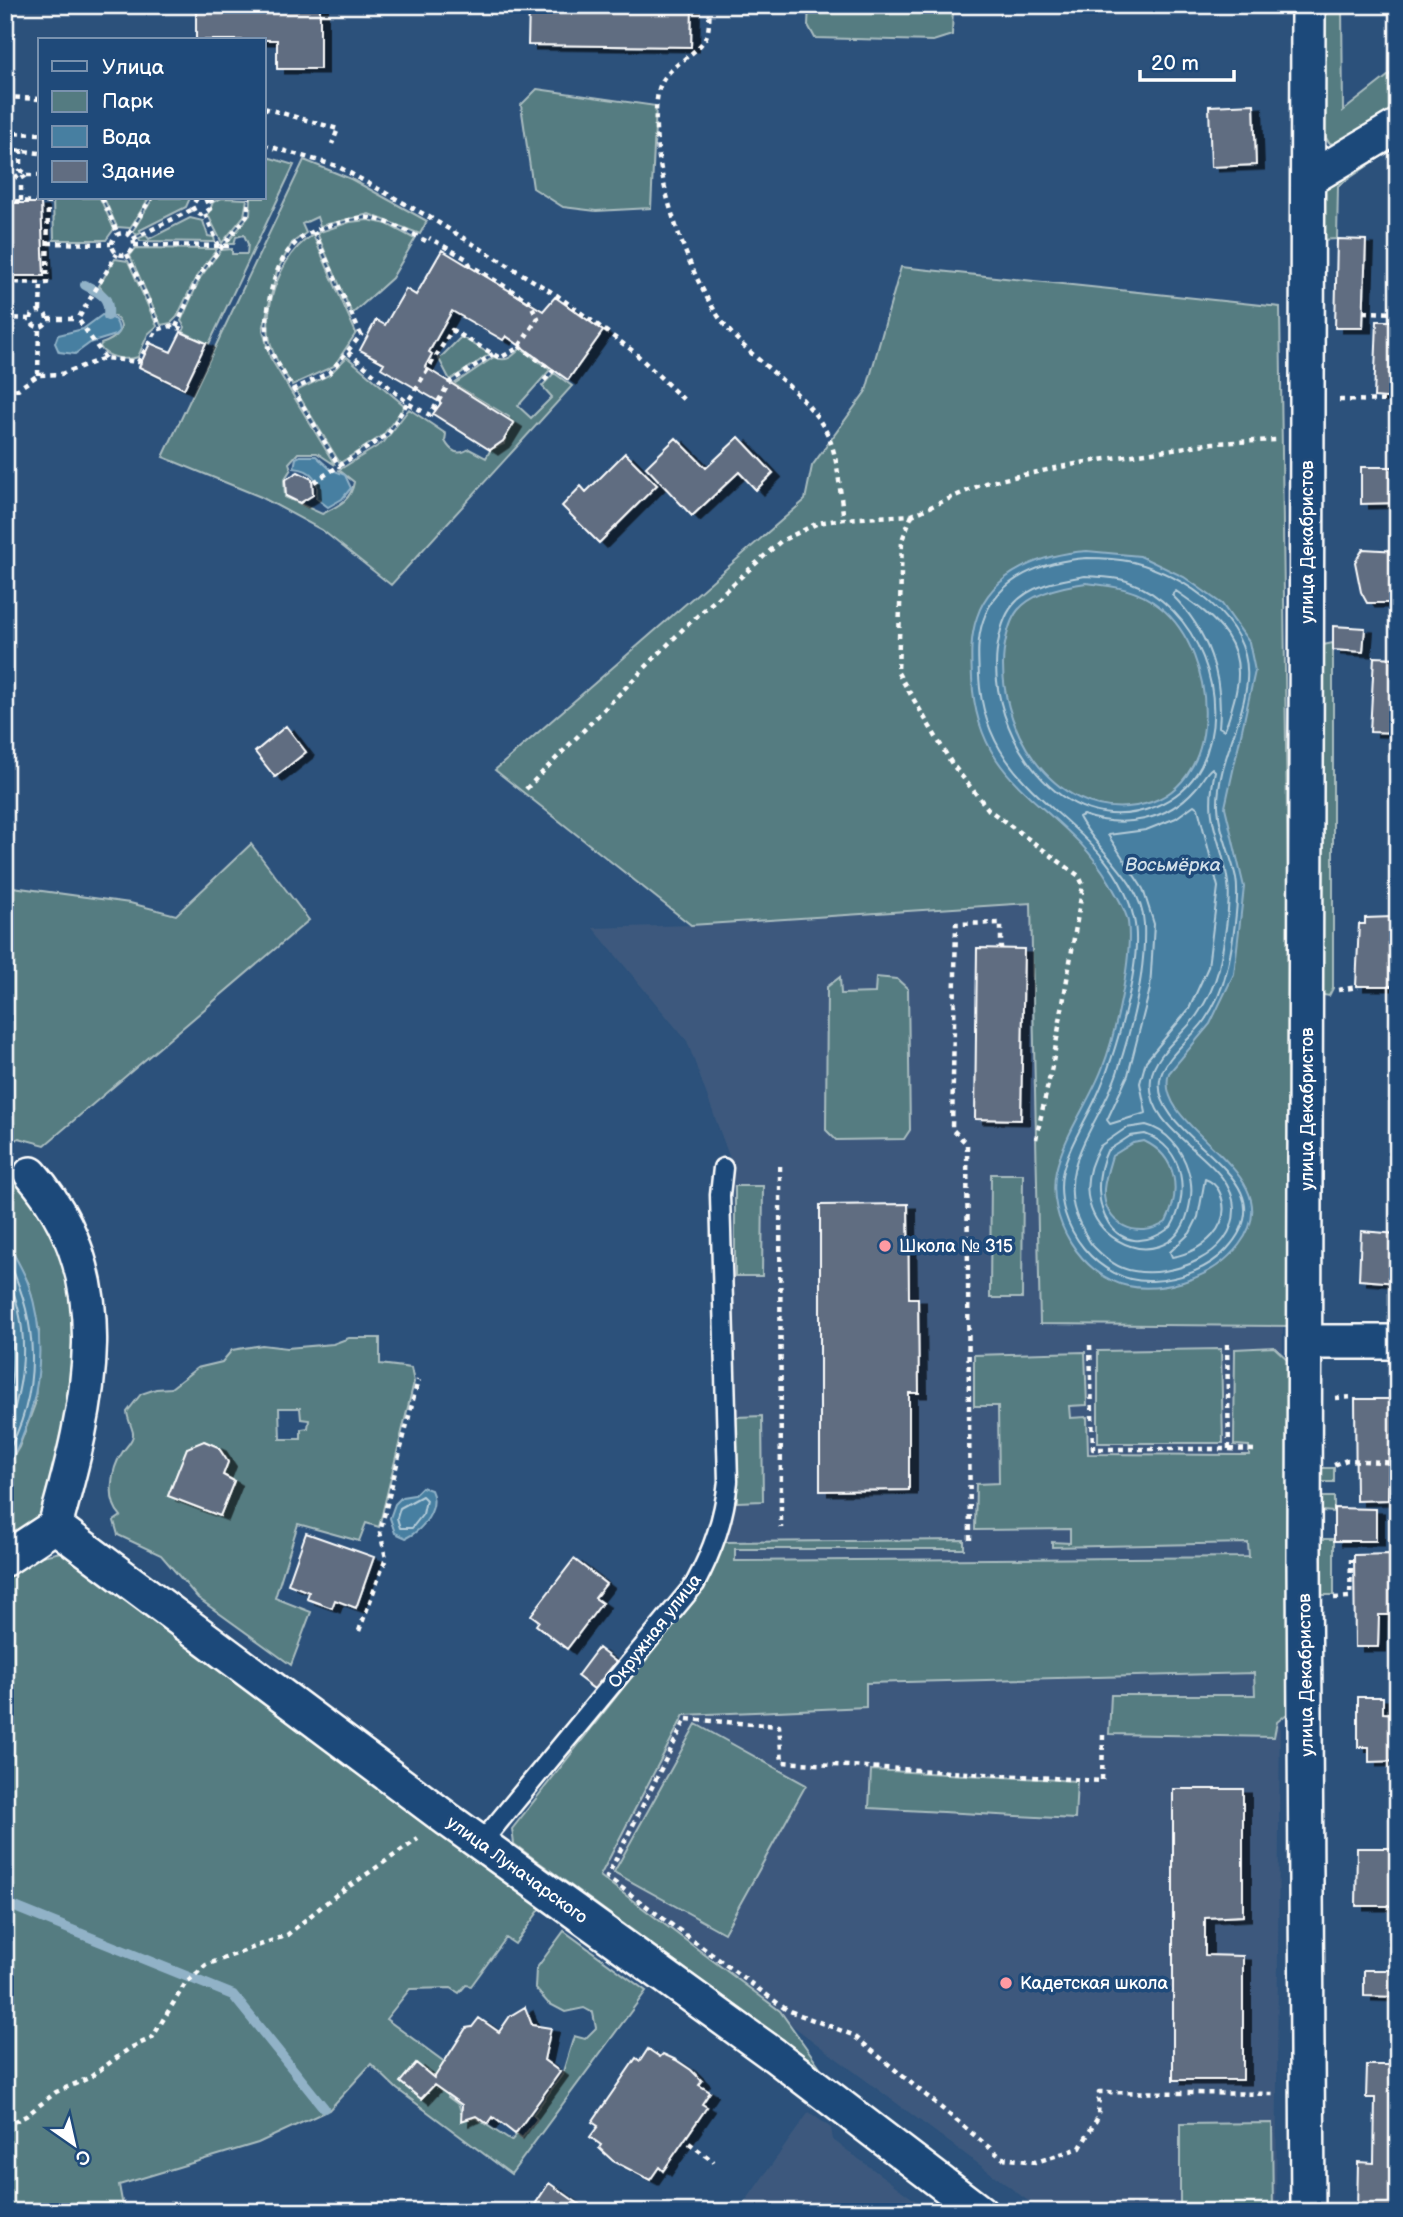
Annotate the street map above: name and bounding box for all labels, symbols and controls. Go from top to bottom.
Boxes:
legend [38,38,266,200]
scale bar [1140,38,1235,82]
text: 20 m [1151,51,1199,76]
text: Улица [102,55,165,80]
text: Парк [102,89,153,114]
text: Вода [102,125,151,150]
text: Здание [102,159,175,184]
street label: улица Декабристов [1297,460,1318,624]
water label: Восьмёрка [1125,854,1221,877]
street label: улица Декабристов [1297,1027,1318,1191]
place label: Школа № 315 [899,1236,1013,1257]
marker: Школа № 315 [877,1238,893,1254]
street label: Окружная улица [604,1569,706,1692]
street label: улица Декабристов [1294,1593,1318,1757]
street label: улица Луначарского [443,1812,591,1928]
place label: Кадетская школа [1020,1973,1168,1994]
marker: Кадетская школа [998,1975,1014,1991]
north arrow [38,2108,108,2178]
text: С [71,2144,95,2170]

